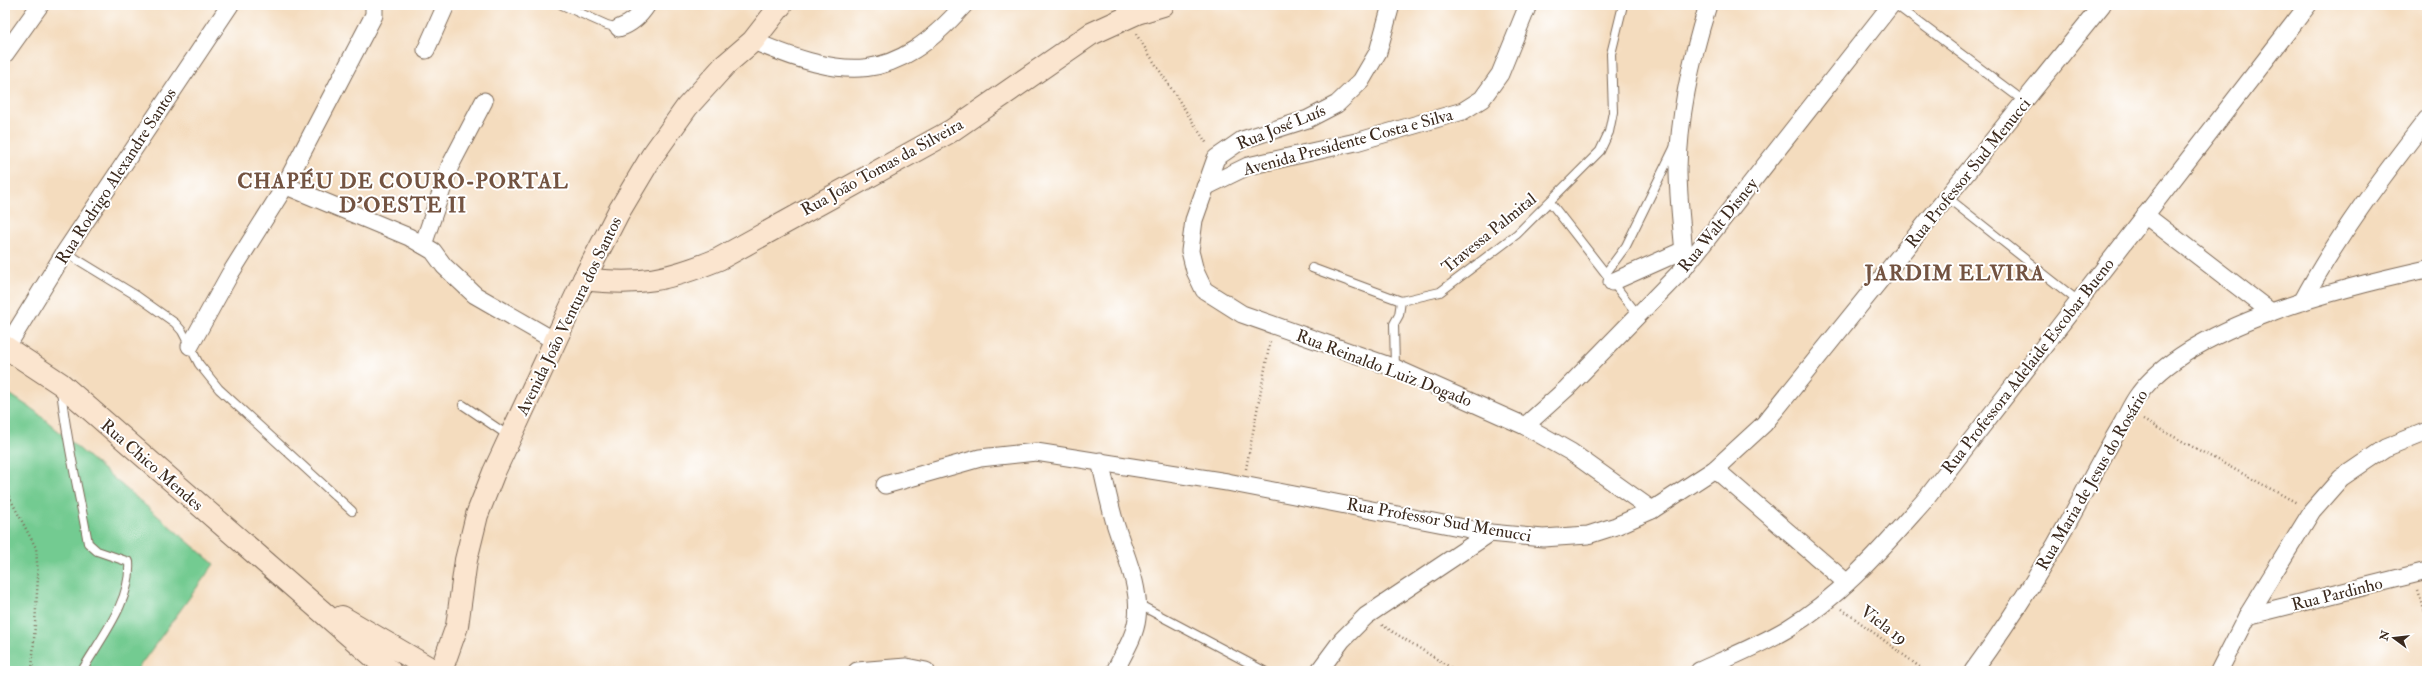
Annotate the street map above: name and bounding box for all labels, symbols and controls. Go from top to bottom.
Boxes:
street label: Rua Rodrigo Alexandre Santos [51,84,181,268]
street label: Rua Professor Sud Menucci [1901,93,2035,252]
street label: Rua José Luís [1233,100,1329,155]
street label: Avenida Presidente Costa e Silva [1240,104,1456,180]
street label: Rua João Tomas da Silveira [797,113,968,221]
district label: CHAPÉU DE COURO-PORTAL D'OESTE II [237,168,569,219]
street label: Rua Walt Disney [1674,173,1763,277]
street label: Travessa Palmital [1437,188,1541,278]
street label: Avenida João Ventura dos Santos [511,213,627,420]
street label: Rua Professora Adelaide Escobar Bueno [1937,254,2119,478]
district label: JARDIM ELVIRA [1864,260,2045,287]
street label: Rua Reinaldo Luiz Dogado [1293,325,1475,411]
street label: Rua Maria de Jesus do Rosário [2032,386,2153,575]
street label: Rua Chico Mendes [96,415,208,515]
street label: Rua Professor Sud Menucci [1345,493,1533,547]
street label: Rua Pardinho [2289,573,2385,615]
street label: Viela 19 [1856,601,1912,649]
north arrow [2374,618,2414,658]
text: N [2377,628,2393,643]

